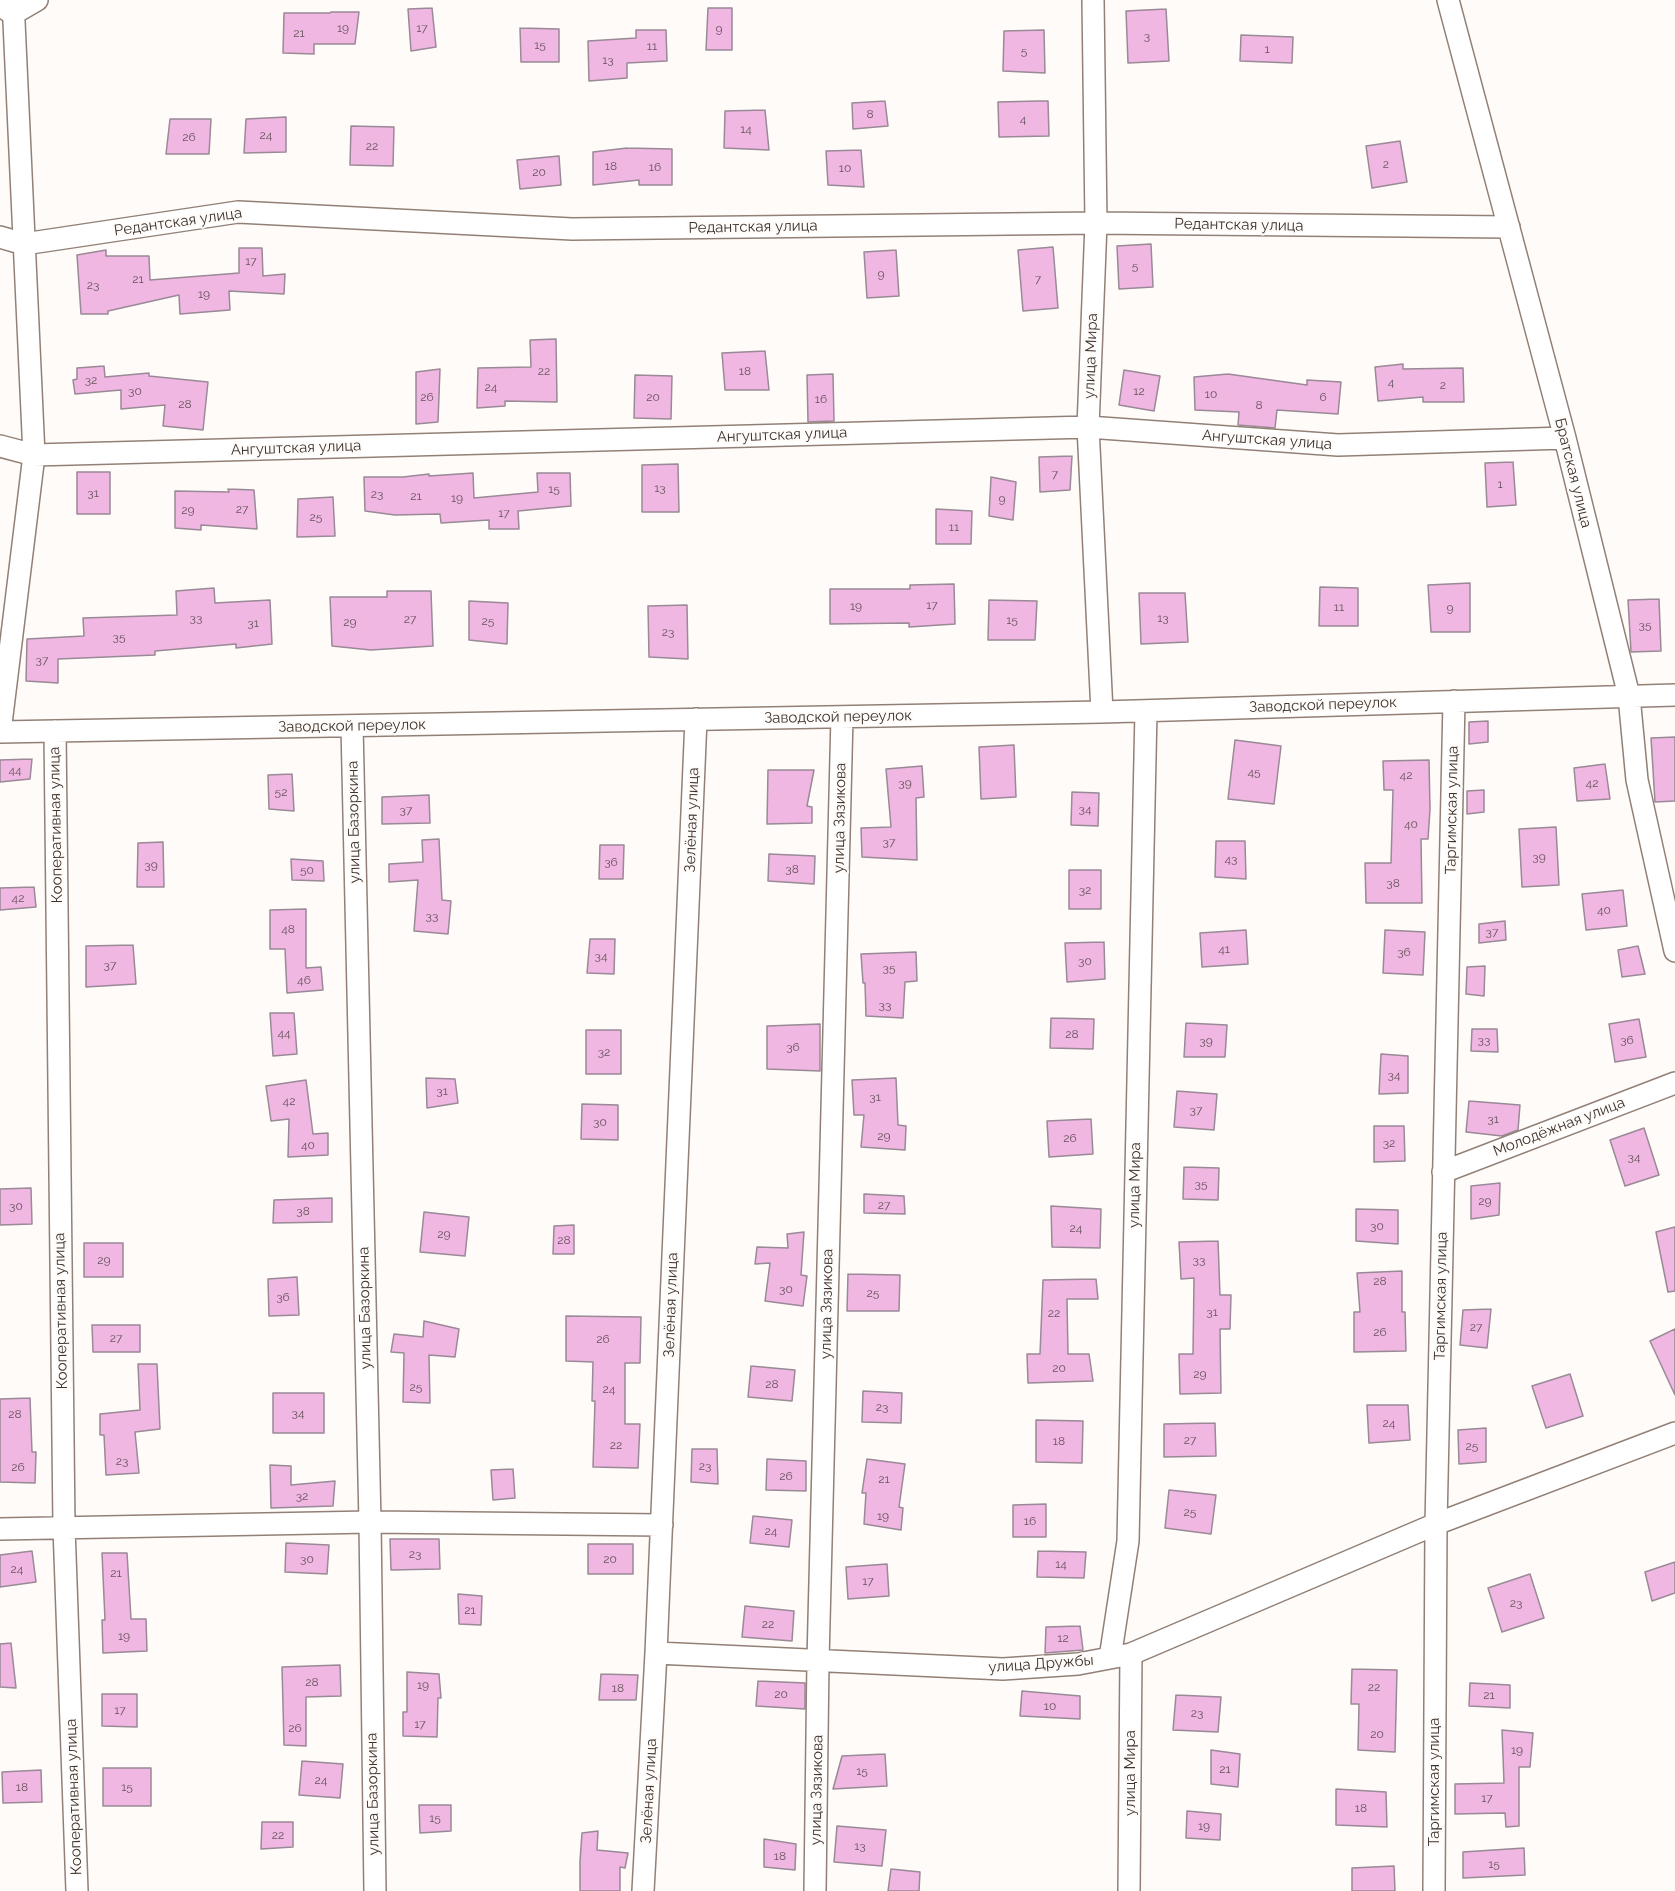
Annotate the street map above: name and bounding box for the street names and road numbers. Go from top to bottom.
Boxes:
street label: Редантская улица [113,204,243,240]
street label: Редантская улица [1174,215,1304,235]
street label: Редантская улица [688,217,818,237]
street label: улица Мира [1081,313,1101,399]
street label: Братская улица [1551,416,1595,530]
street label: Ангуштская улица [717,424,847,446]
street label: Ангуштская улица [1201,426,1333,454]
street label: Ангуштская улица [231,437,361,459]
street label: Заводской переулок [1249,693,1397,717]
street label: Заводской переулок [764,707,912,727]
street label: Заводской переулок [278,716,426,736]
street label: Таргимская улица [1442,745,1462,875]
street label: Кооперативная улица [46,747,66,903]
street label: улица Базоркина [344,760,364,884]
street label: улица Зязикова [830,763,850,873]
street label: Зелёная улица [681,767,703,873]
street label: Молодёжная улица [1491,1094,1627,1160]
street label: улица Мира [1125,1142,1145,1228]
street label: Таргимская улица [1431,1231,1451,1361]
street label: Кооперативная улица [51,1233,71,1389]
street label: улица Базоркина [355,1246,375,1370]
street label: улица Зязикова [817,1249,837,1359]
street label: Зелёная улица [660,1252,682,1358]
street label: улица Дружбы [988,1651,1094,1677]
street label: Кооперативная улица [62,1718,86,1876]
street label: Таргимская улица [1425,1718,1443,1846]
street label: улица Мира [1121,1730,1139,1816]
street label: улица Базоркина [363,1732,383,1856]
street label: улица Зязикова [807,1735,827,1845]
street label: Зелёная улица [637,1738,661,1844]

